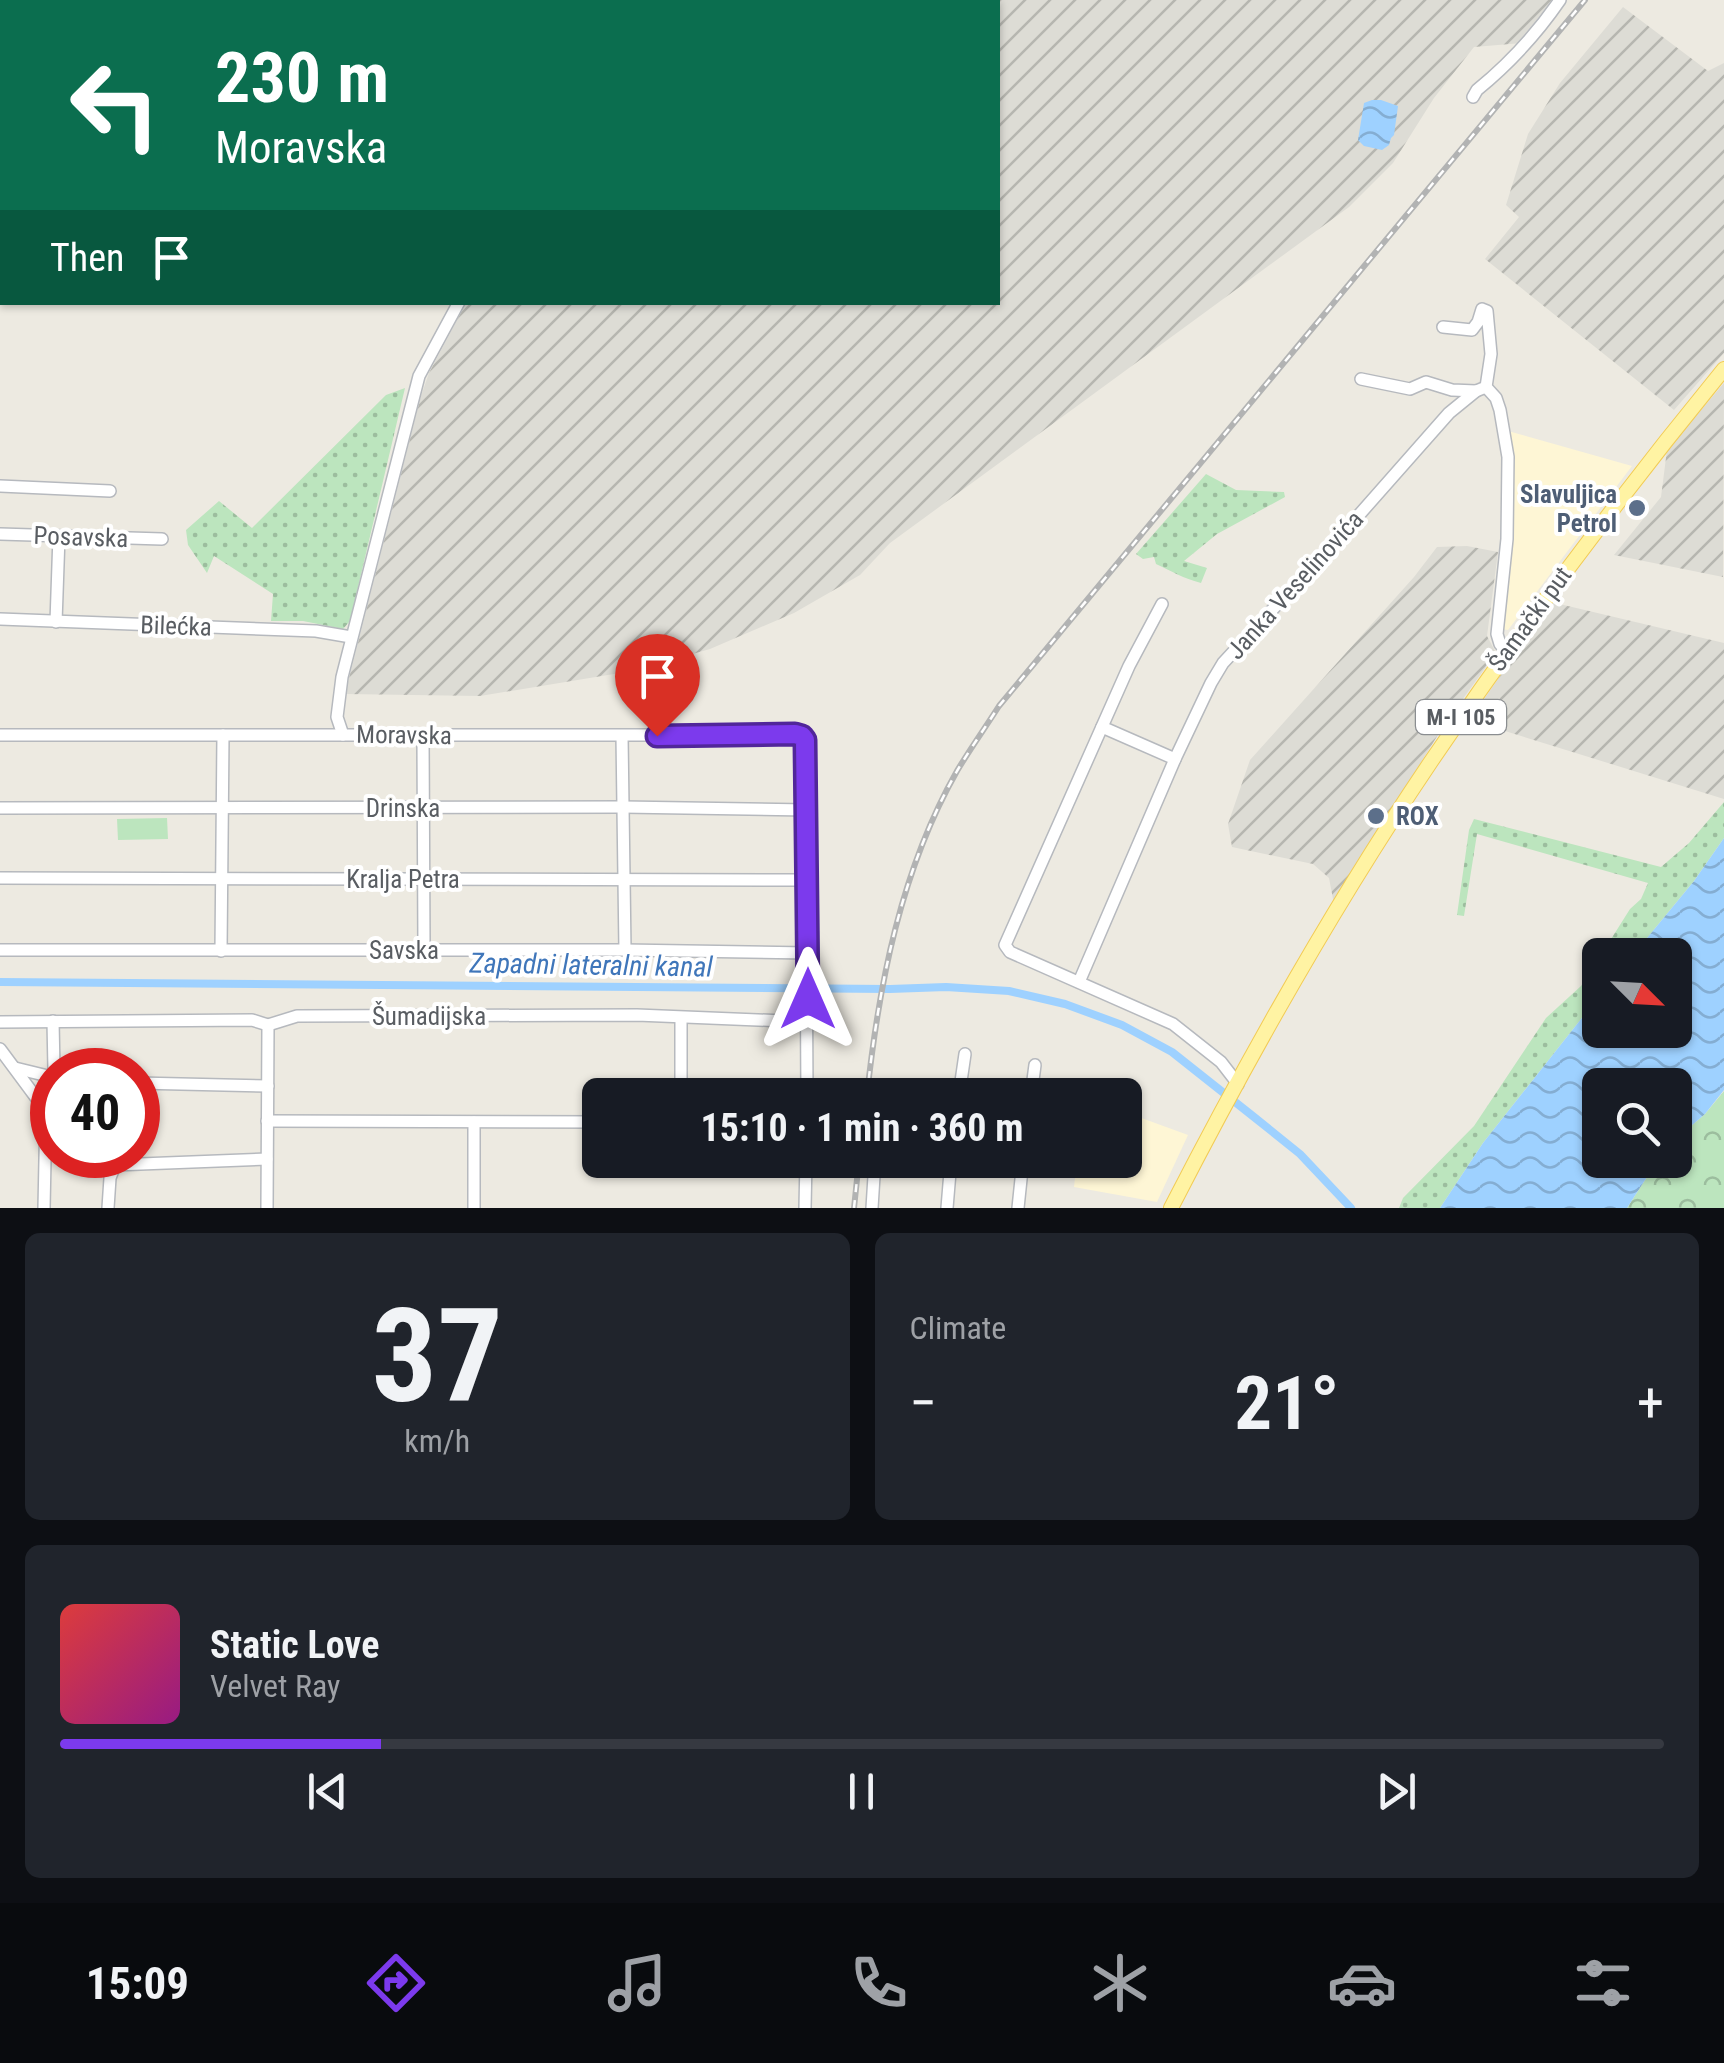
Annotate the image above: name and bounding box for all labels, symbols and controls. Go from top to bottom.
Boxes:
text: 230 m [215,37,389,119]
icon: left [50,40,180,170]
text: Moravska [215,121,387,174]
icon: arrive [144,230,199,285]
text: Then [50,236,124,280]
place label: Slavuljica Petrol [1520,480,1617,538]
marker: Slavuljica Petrol [1626,497,1648,519]
street label: Janka Veselinovića [1221,505,1369,665]
street label: Posavska [33,521,129,553]
street label: Šamački put [1482,561,1578,677]
street label: Bilećka [140,610,212,642]
pin [615,634,700,737]
icon: arrive [630,649,685,704]
road number: M-I 105 [1416,700,1506,734]
street label: Moravska [356,720,452,750]
street label: Drinska [366,794,440,823]
place label: ROX [1396,802,1439,831]
marker: ROX [1365,805,1387,827]
street label: Kralja Petra [346,865,460,894]
street label: Savska [369,936,439,965]
north arrow [1582,938,1692,1048]
map controls [1582,938,1692,1178]
water label: Zapadni lateralni kanal [468,946,714,984]
position arrow [756,947,860,1051]
street label: Šumadijska [372,1001,486,1031]
speed limit sign: 40 [30,1048,160,1178]
button: search [1582,1068,1692,1178]
text: 15:10 · 1 min · 360 m [701,1106,1023,1150]
text: 37 [372,1280,503,1433]
text: Climate [910,1309,1006,1347]
text: 21° [1234,1359,1339,1447]
text: − [910,1371,937,1435]
text: + [1637,1371,1664,1435]
text: km/h [404,1422,470,1460]
text: Static Love [210,1623,379,1667]
text: Velvet Ray [210,1667,340,1705]
icon: previous [300,1764,355,1819]
icon: pause [834,1764,889,1819]
icon: next [1369,1764,1424,1819]
icon: directions [361,1948,431,2018]
icon: music [602,1948,672,2018]
icon: phone [844,1948,914,2018]
icon: climate [1085,1948,1155,2018]
icon: car [1327,1948,1397,2018]
icon: filters [1568,1948,1638,2018]
text: 15:09 [86,1957,189,2010]

